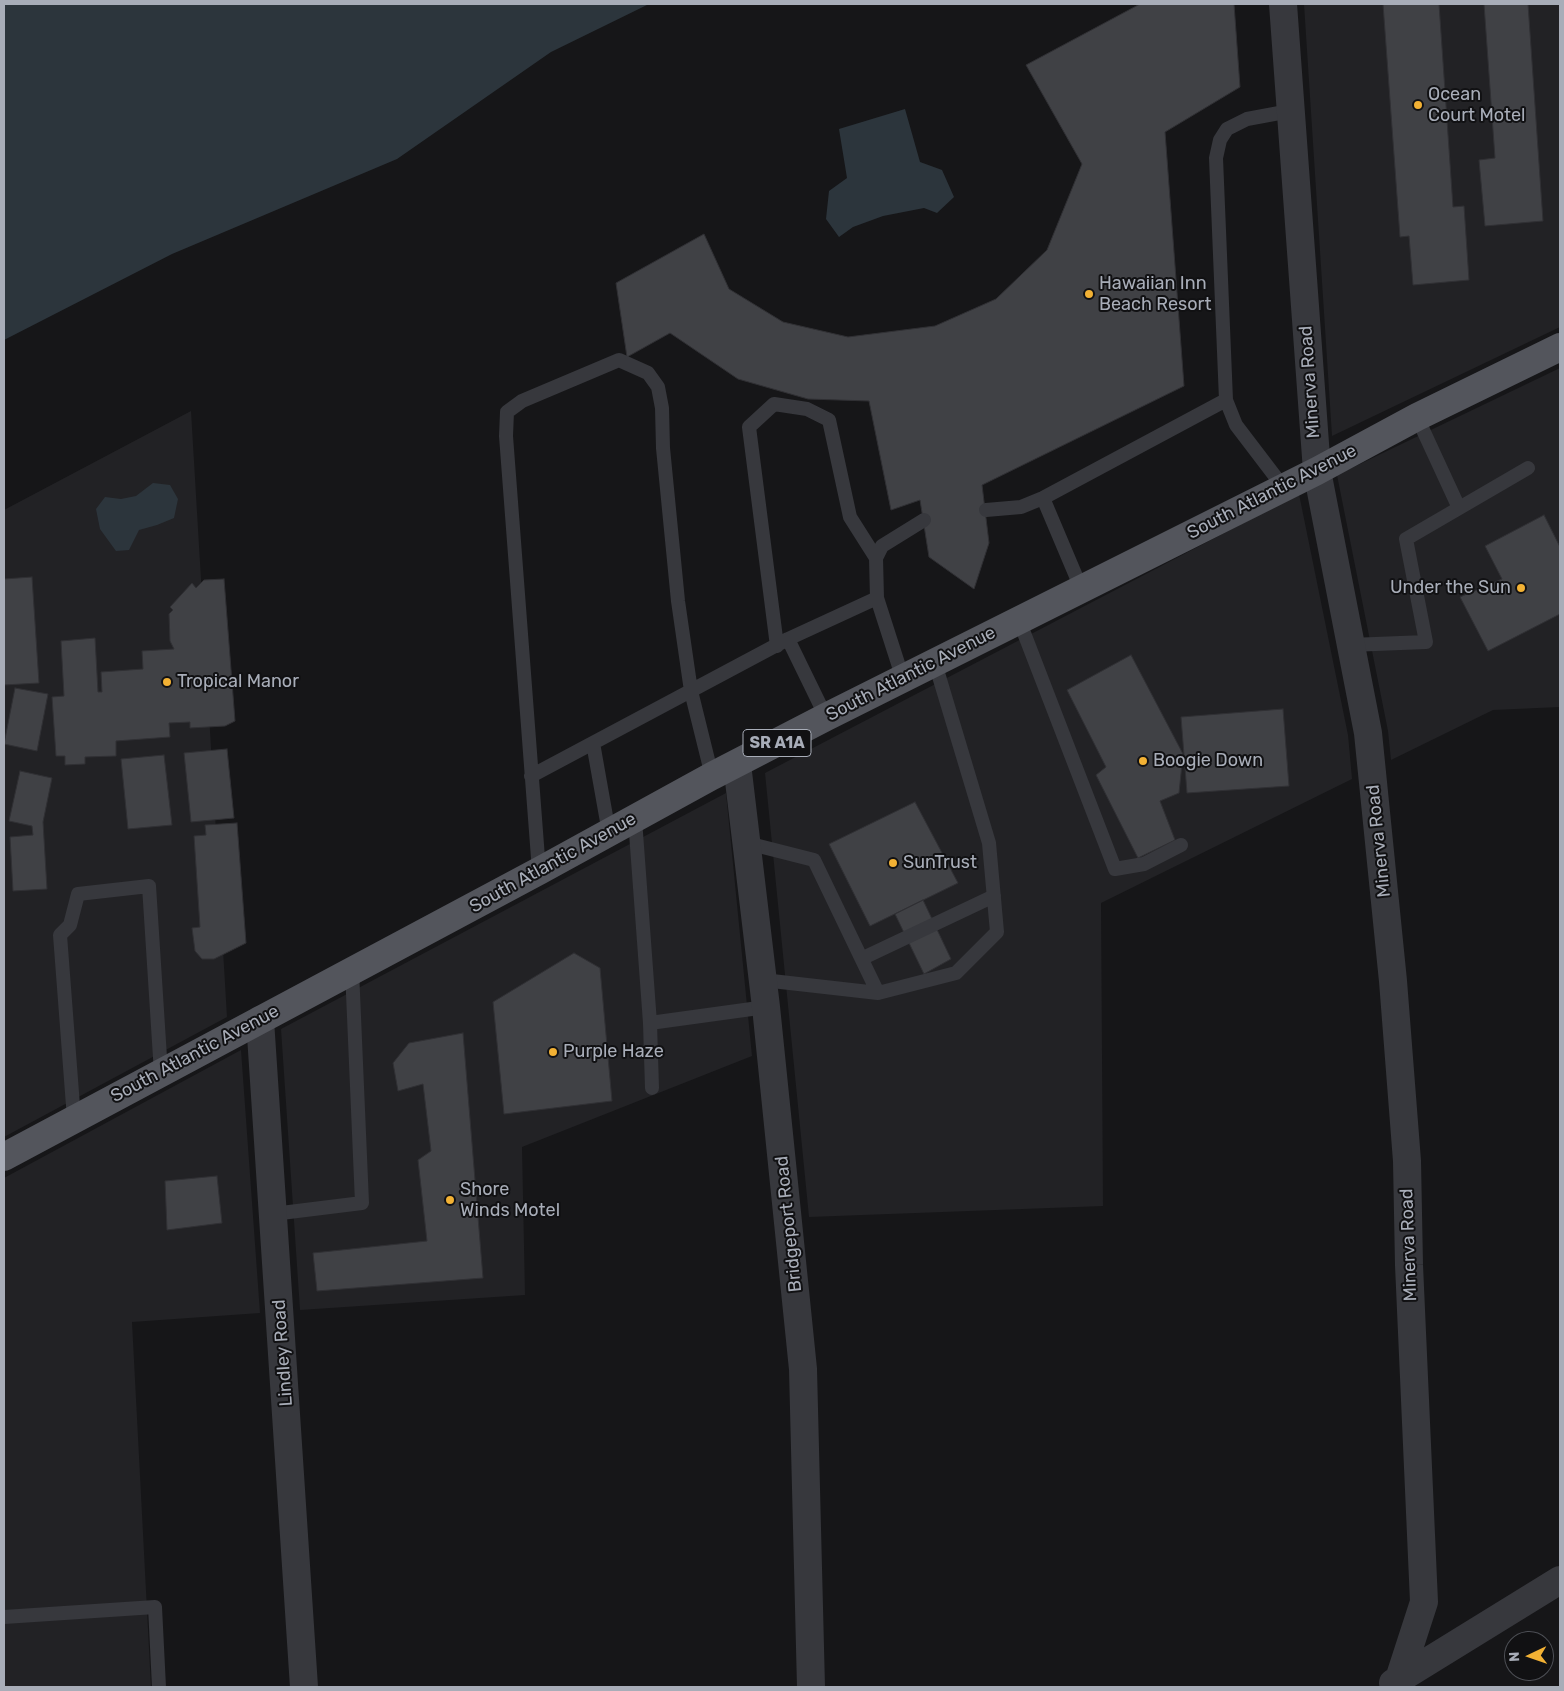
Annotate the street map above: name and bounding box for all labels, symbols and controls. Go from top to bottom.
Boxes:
place label: Ocean Court Motel [1428,84,1525,126]
marker: Ocean Court Motel [1412,99,1424,111]
place label: Hawaiian Inn Beach Resort [1099,273,1211,316]
marker: Hawaiian Inn Beach Resort [1083,288,1095,300]
street label: Minerva Road [1295,325,1325,439]
street label: South Atlantic Avenue [1184,440,1360,544]
place label: Under the Sun [1390,577,1511,599]
marker: Under the Sun [1515,582,1527,594]
street label: South Atlantic Avenue [823,622,999,726]
place label: Tropical Manor [177,671,299,693]
marker: Tropical Manor [161,676,173,688]
road number: SR A1A [743,730,811,756]
place label: Boogie Down [1153,750,1263,772]
marker: Boogie Down [1137,755,1149,767]
street label: Minerva Road [1362,784,1396,898]
street label: South Atlantic Avenue [466,808,640,918]
place label: SunTrust [903,852,977,874]
marker: SunTrust [887,857,899,869]
street label: South Atlantic Avenue [107,1001,283,1107]
place label: Purple Haze [563,1041,664,1063]
marker: Purple Haze [547,1046,559,1058]
street label: Bridgeport Road [771,1155,807,1293]
place label: Shore Winds Motel [460,1179,560,1222]
street label: Minerva Road [1396,1188,1422,1302]
marker: Shore Winds Motel [444,1194,456,1206]
street label: Lindley Road [268,1299,298,1407]
north arrow [1504,1631,1554,1681]
text: N [1506,1651,1523,1662]

